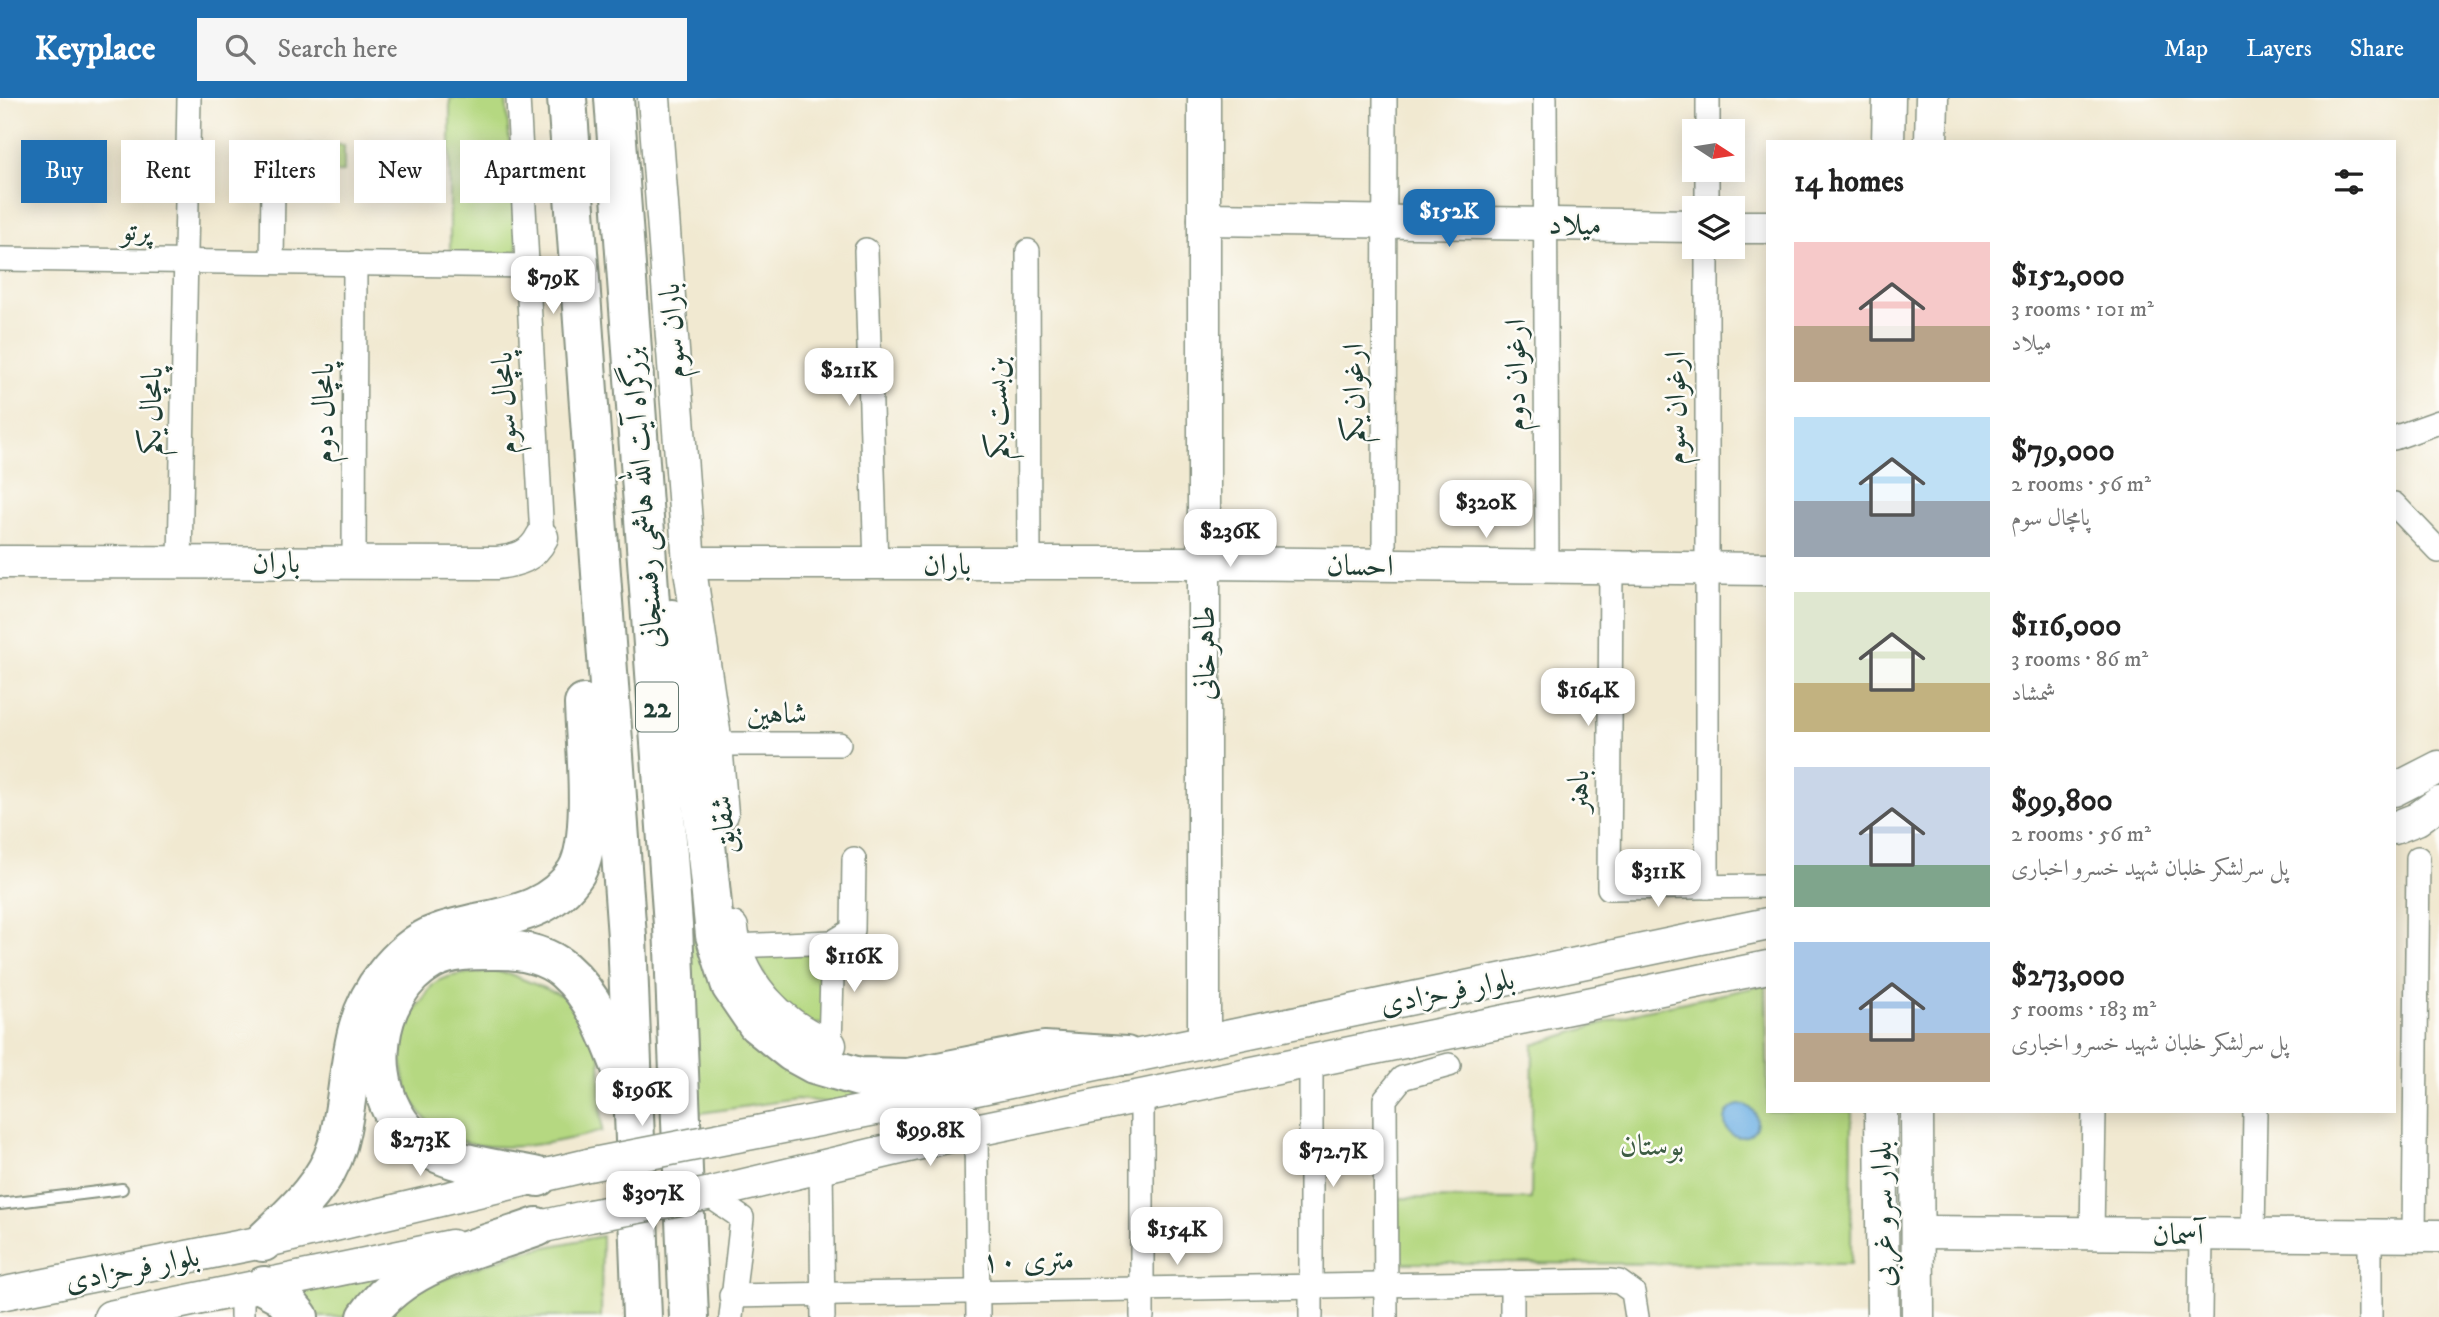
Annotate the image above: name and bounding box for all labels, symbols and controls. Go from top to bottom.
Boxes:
search box [197,18,687,81]
text: Keyplace [35,29,155,70]
icon: search [221,30,259,68]
text: Search here [277,33,398,66]
text: Map [2164,34,2208,64]
text: Layers [2246,34,2312,64]
text: Share [2350,34,2404,64]
north arrow [1682,119,1745,182]
map controls [1682,119,1745,259]
chip: Buy [21,140,107,203]
chip: Rent [121,140,215,203]
chip: Filters [229,140,340,203]
chip: New [354,140,446,203]
chip: Apartment [460,140,610,203]
icon: filters [2330,163,2368,201]
text: 14 homes [1794,164,1904,201]
pin: $152K [1400,190,1498,249]
button: layers [1682,196,1745,259]
text: $152K [1419,197,1479,226]
street label: میلاد [1548,207,1602,244]
street label: پرتو [117,213,154,250]
pin: $79K [512,256,594,316]
text: $152,000 [2011,258,2125,295]
text: $79K [527,264,579,293]
icon: home [1850,270,1934,354]
street label: باران سوم [652,282,701,380]
text: 3 rooms · 101 m² [2011,295,2154,324]
street label: ارغوان دوم [1498,319,1541,431]
text: میلاد [2011,329,2052,358]
street label: ارغوان یکم [1336,343,1381,443]
street label: بزرگراه آیت الله هاشمی رفسنجانی [609,346,672,650]
pin: $211K [800,348,898,408]
street label: پامچال سوم [484,349,533,455]
street label: ارغوان سوم [1658,351,1701,465]
text: $211K [821,356,877,385]
street label: بن‌بست یکم [980,356,1025,460]
street label: پامچال دوم [306,361,349,464]
street label: پامچال یکم [133,365,180,456]
text: $79,000 [2011,433,2115,470]
icon: home [1850,445,1934,529]
text: 2 rooms · 56 m² [2011,470,2151,499]
pin: $320K [1437,480,1535,540]
text: $320K [1456,488,1516,517]
text: پامچال سوم [2011,504,2090,533]
pin: $236K [1181,510,1279,569]
text: $236K [1200,517,1260,546]
street label: باران [252,545,300,582]
street label: باران [923,547,971,584]
street label: احسان [1326,547,1394,586]
street label: طاهرخانی [1187,606,1224,700]
text: $116,000 [2011,608,2121,645]
icon: home [1850,620,1934,704]
text: 3 rooms · 86 m² [2011,645,2148,674]
pin: $164K [1539,668,1637,728]
text: $164K [1557,676,1619,705]
text: شمشاد [2011,679,2056,708]
road number: 22 [636,682,678,732]
street label: شاهین [747,696,807,733]
street label: باهنر [1561,770,1598,815]
text: $99,800 [2011,783,2113,820]
street label: شقایق [703,794,746,856]
icon: home [1850,795,1934,879]
text: 2 rooms · 56 m² [2011,820,2151,849]
pin: $311K [1609,850,1707,909]
text: پل سرلشکر خلبان شهید خسرو اخباری [2011,854,2289,883]
text: $311K [1631,857,1685,886]
pin: $116K [805,934,903,994]
text: $116K [825,942,883,971]
text: $273,000 [2011,958,2125,995]
street label: بلوار فرحزادی [1377,961,1518,1024]
icon: home [1850,970,1934,1054]
text: 5 rooms · 183 m² [2011,995,2156,1024]
text: پل سرلشکر خلبان شهید خسرو اخباری [2011,1029,2289,1058]
pin: $196K [593,1068,691,1128]
text: $196K [612,1076,672,1105]
pin: $99.8K [873,1108,987,1168]
text: $99.8K [896,1116,964,1145]
pin: $273K [371,1118,469,1178]
text: $273K [390,1126,450,1155]
park label: بوستان [1620,1128,1684,1165]
pin: $72.7K [1276,1130,1390,1189]
text: $72.7K [1299,1137,1367,1166]
street label: بلوار سرو غربی [1864,1140,1904,1287]
pin: $307K [604,1172,702,1231]
text: $307K [622,1179,684,1208]
pin: $154K [1128,1208,1226,1267]
text: $154K [1147,1215,1207,1244]
street label: آسمان [2152,1216,2207,1254]
street label: بلوار فرحزادی [62,1238,203,1301]
street label: ۱۰ متری [981,1242,1075,1281]

